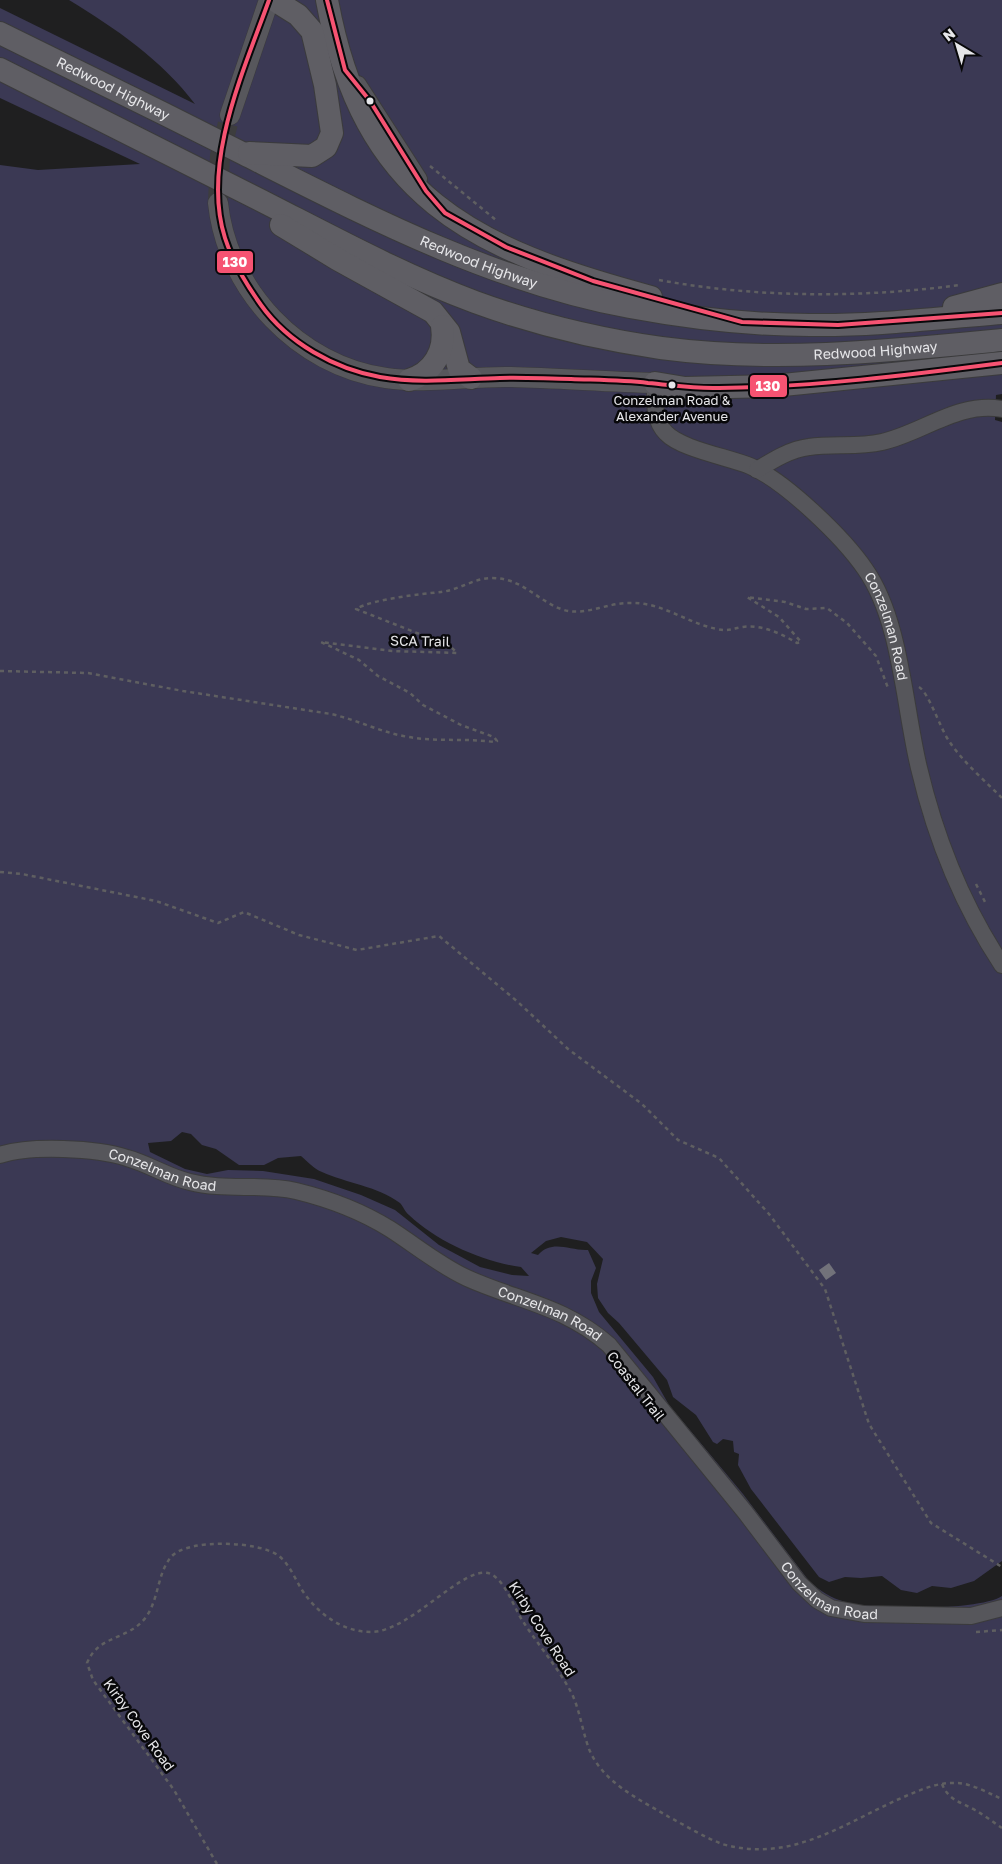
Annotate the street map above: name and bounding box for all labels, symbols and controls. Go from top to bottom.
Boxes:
north arrow [932,20,982,70]
text: N [939,24,958,44]
street label: Redwood Highway [54,53,173,123]
unlabelled marker [365,96,375,106]
street label: Redwood Highway [418,231,540,291]
line badge: 130 [216,250,254,274]
text: 130 [223,253,247,270]
street label: Redwood Highway [813,337,938,362]
line badge: 130 [749,374,788,398]
text: 130 [756,377,780,394]
marker: Conzelman Road & Alexander Avenue [667,380,677,390]
place label: Conzelman Road & Alexander Avenue [614,392,731,424]
street label: Conzelman Road [861,569,912,682]
street label: SCA Trail [390,631,450,650]
street label: Conzelman Road [107,1145,217,1194]
street label: Conzelman Road [496,1282,606,1344]
street label: Coastal Trail [604,1348,669,1424]
street label: Conzelman Road [778,1558,878,1622]
street label: Kirby Cove Road [505,1578,579,1679]
street label: Kirby Cove Road [100,1675,179,1774]

